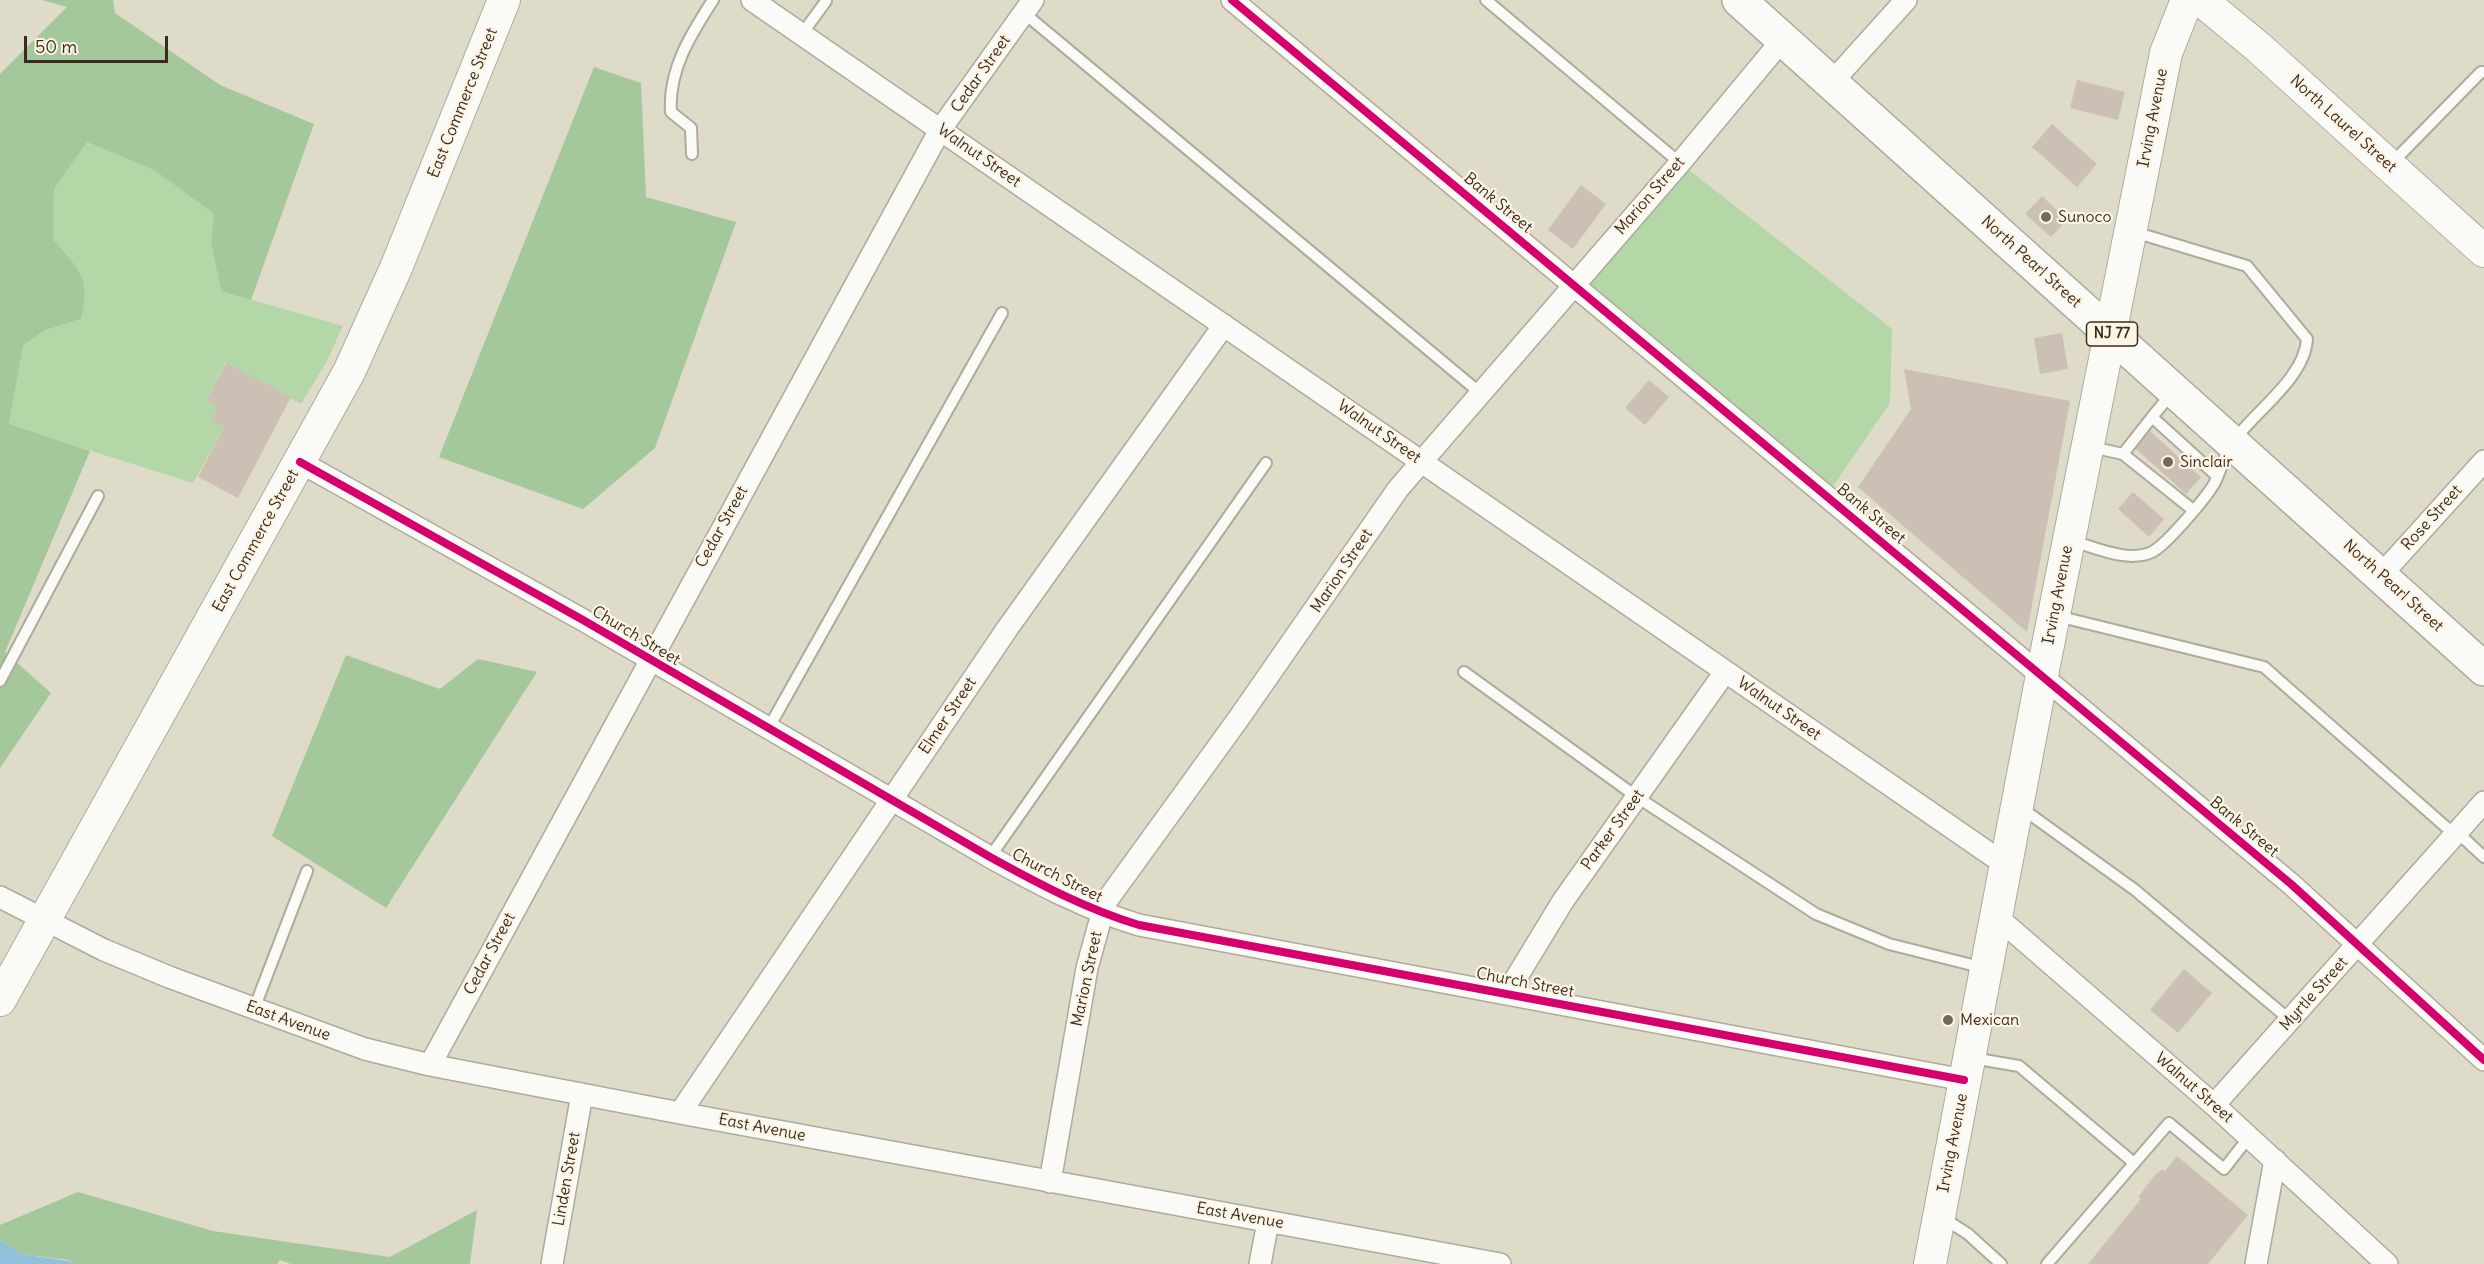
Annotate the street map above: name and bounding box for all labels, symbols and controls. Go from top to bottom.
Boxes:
scale bar [27,24,171,62]
street label: East Commerce Street [424,25,502,181]
street label: Cedar Street [947,32,1015,116]
text: 50 m [35,35,77,58]
street label: Irving Avenue [2134,67,2172,169]
street label: North Laurel Street [2286,71,2400,177]
street label: Walnut Street [934,120,1024,192]
street label: Marion Street [1611,153,1689,239]
street label: Bank Street [1460,169,1536,237]
place label: Sunoco [2058,207,2111,227]
marker: Sunoco [2039,210,2053,224]
street label: North Pearl Street [1977,212,2085,312]
road number: NJ 77 [2086,322,2138,346]
street label: Walnut Street [1334,396,1424,468]
place label: Sinclair [2180,452,2233,472]
marker: Sinclair [2161,455,2175,469]
street label: East Commerce Street [209,466,303,616]
street label: Bank Street [1833,480,1909,548]
street label: Rose Street [2398,481,2466,555]
street label: Cedar Street [692,483,752,571]
street label: Marion Street [1307,525,1377,617]
street label: North Pearl Street [2339,536,2447,636]
street label: Irving Avenue [2039,544,2077,646]
street label: Church Street [588,602,684,670]
street label: Walnut Street [1734,673,1824,745]
street label: Elmer Street [915,674,981,758]
street label: Parker Street [1577,786,1649,874]
street label: Bank Street [2206,793,2282,861]
street label: Church Street [1008,845,1106,907]
street label: Cedar Street [460,910,520,998]
street label: Marion Street [1068,930,1106,1028]
street label: Myrtle Street [2276,953,2352,1035]
street label: Church Street [1474,964,1576,1002]
street label: East Avenue [243,997,333,1045]
place label: Mexican [1960,1010,2019,1030]
marker: Mexican [1941,1013,1955,1027]
street label: Walnut Street [2151,1049,2237,1127]
street label: Irving Avenue [1934,1092,1972,1194]
street label: East Avenue [717,1110,807,1146]
street label: Linden Street [549,1130,585,1228]
street label: East Avenue [1195,1199,1285,1233]

